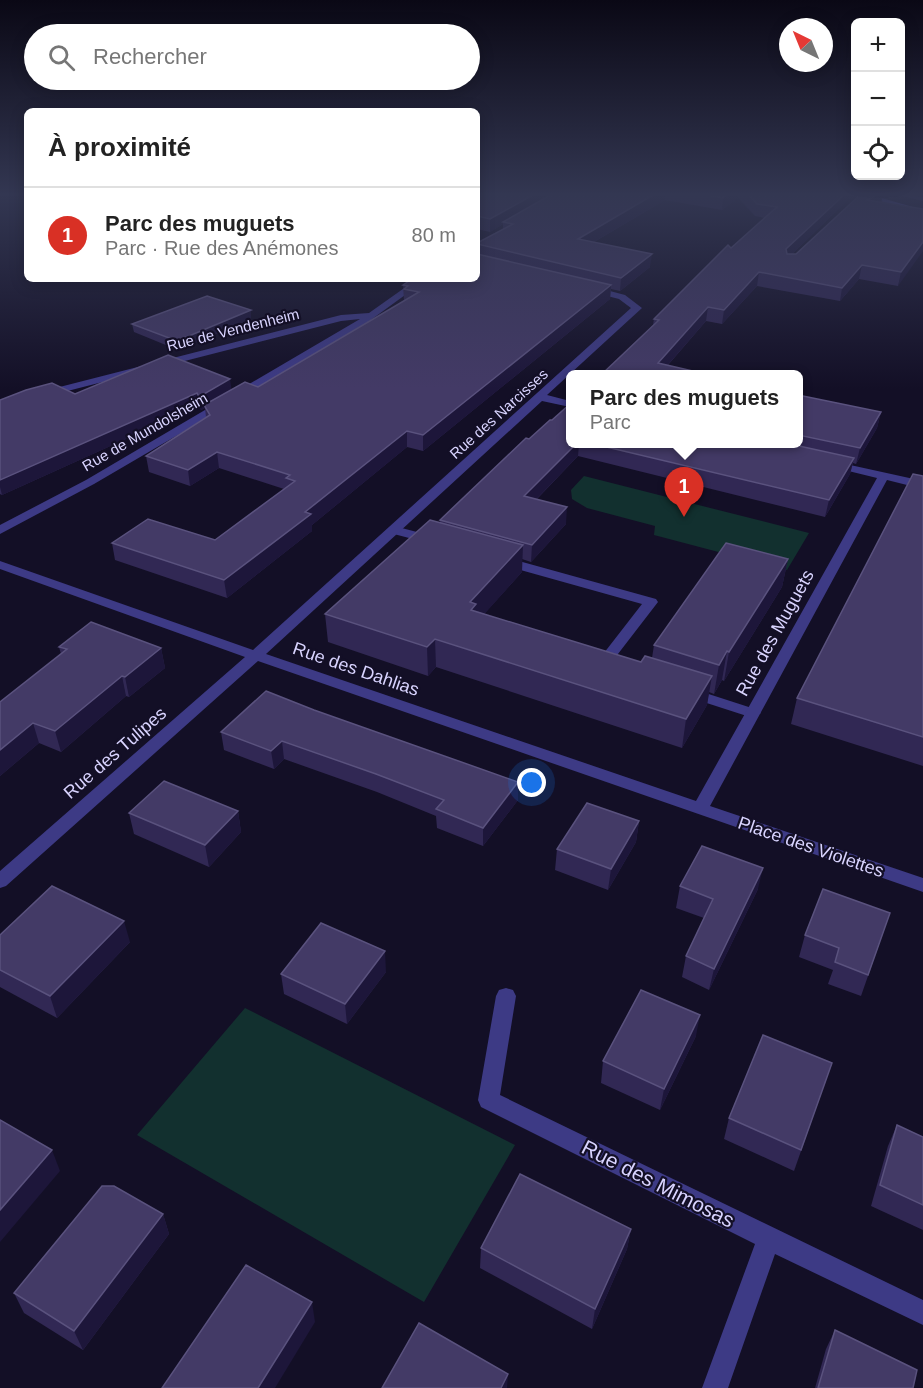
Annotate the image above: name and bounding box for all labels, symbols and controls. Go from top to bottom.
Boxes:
north arrow [779,18,833,72]
map controls [851,18,905,180]
button: + [851,18,905,72]
search box [24,24,480,90]
icon: search [45,41,78,74]
text: Rechercher [93,44,207,69]
button: − [851,72,905,126]
button: locate [851,126,905,180]
text: À proximité [48,132,191,162]
text: Parc des muguets [105,211,295,236]
text: 1 [62,224,73,246]
text: 80 m [412,224,456,246]
text: Parc · Rue des Anémones [105,237,338,259]
street label: Rue de Vendenheim [165,305,301,354]
street label: Rue des Narcisses [446,365,551,462]
popup [566,370,803,448]
text: Parc des muguets [590,385,779,410]
street label: Rue de Mundolsheim [79,389,210,474]
text: Parc [590,411,631,433]
pin: 1 [664,468,704,517]
street label: Rue des Muguets [732,566,818,700]
street label: Rue des Dahlias [290,638,422,700]
street label: Rue des Tulipes [60,703,170,803]
your location [517,768,546,797]
street label: Place des Violettes [736,813,886,881]
street label: Rue des Mimosas [578,1135,738,1232]

